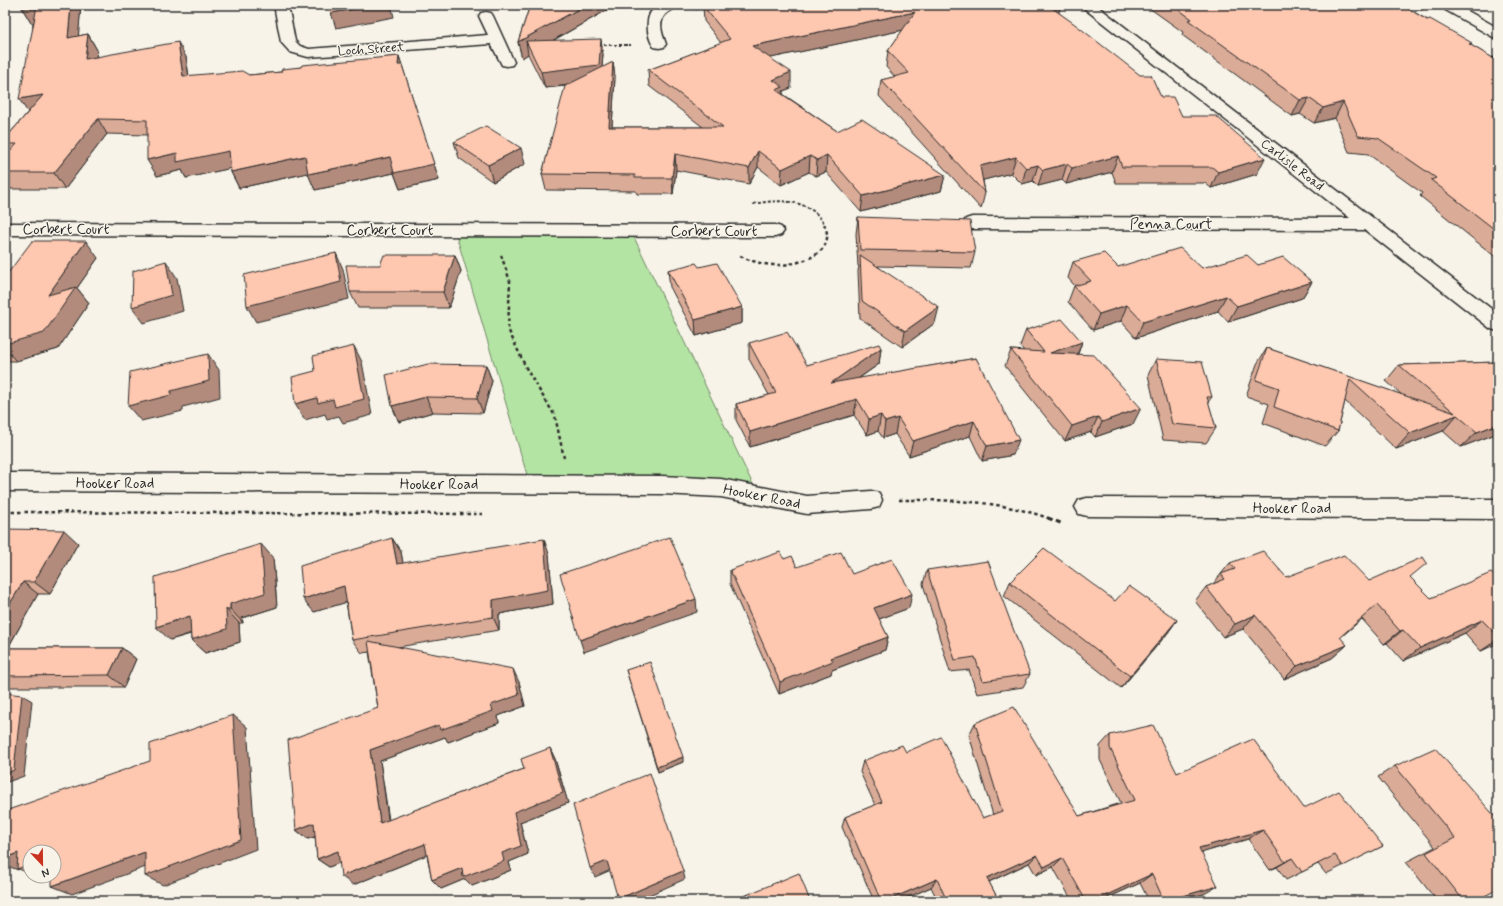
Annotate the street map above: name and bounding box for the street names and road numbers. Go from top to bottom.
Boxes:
street label: Loch Street [337,39,405,60]
street label: Carlisle Road [1257,135,1327,195]
street label: Penna Court [1130,215,1212,235]
street label: Corbert Court [23,220,110,240]
street label: Corbert Court [347,221,434,241]
street label: Corbert Court [671,222,758,242]
street label: Hooker Road [76,474,154,494]
street label: Hooker Road [400,475,478,495]
street label: Hooker Road [721,480,802,514]
street label: Hooker Road [1253,499,1331,519]

